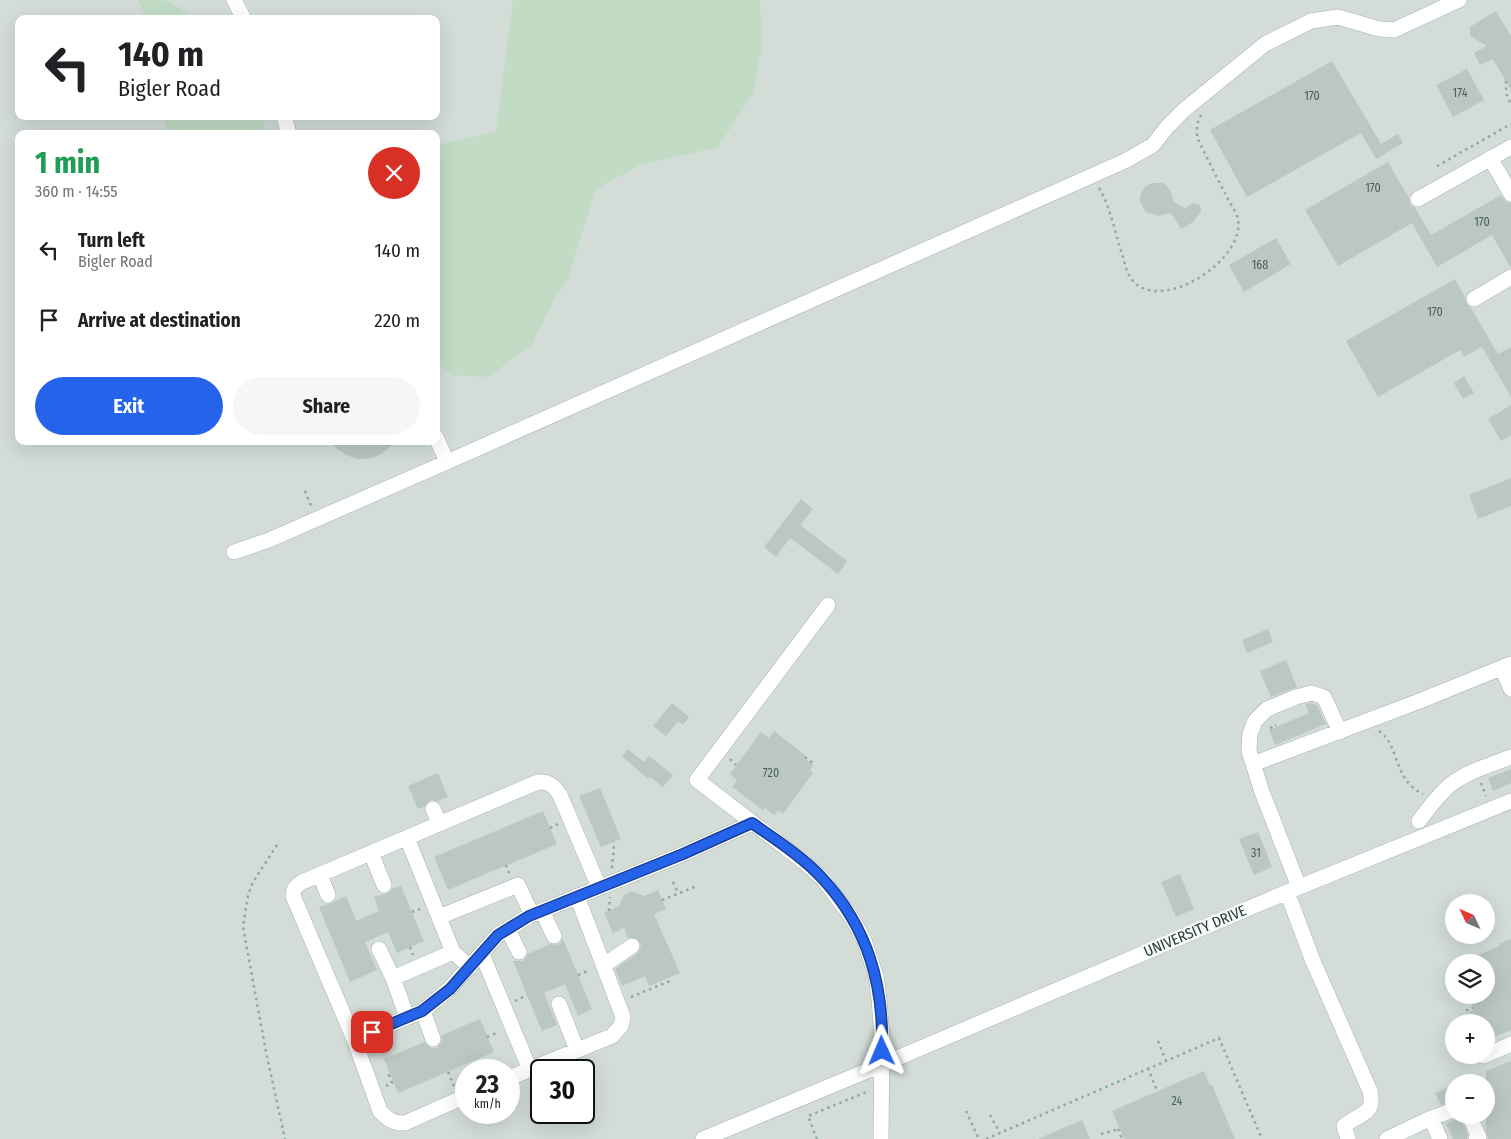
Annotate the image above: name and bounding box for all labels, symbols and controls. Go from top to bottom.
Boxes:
text: 140 m [118,33,204,75]
icon: left [35,35,100,100]
text: Bigler Road [118,75,221,102]
house number: 174 [1453,86,1468,100]
house number: 170 [1304,89,1320,103]
text: 1 min [35,145,100,181]
button: close [368,147,420,199]
house number: 170 [1365,181,1381,195]
text: 360 m · 14:55 [35,182,118,201]
house number: 170 [1474,215,1490,229]
text: Turn left [78,229,145,252]
icon: left [35,236,63,264]
text: 140 m [374,239,420,262]
text: Bigler Road [78,252,153,271]
house number: 168 [1252,258,1268,272]
house number: 170 [1427,305,1443,319]
icon: arrive [35,306,63,334]
text: Arrive at destination [78,309,241,332]
text: 220 m [374,309,420,332]
button: Exit [35,377,223,435]
button: Share [233,377,420,435]
house number: 720 [763,766,779,780]
house number: 31 [1251,846,1261,860]
north arrow [1445,894,1495,944]
map controls [1445,894,1495,1124]
street label: UNIVERSITY DRIVE [1141,901,1249,961]
button: layers [1445,954,1495,1004]
pin [351,1011,393,1053]
button: + [1445,1014,1495,1064]
icon: arrive [358,1018,386,1046]
position arrow [855,1024,907,1076]
speed limit sign: 30 [530,1059,595,1124]
text: 23 [476,1070,499,1100]
button: − [1445,1074,1495,1124]
house number: 24 [1172,1094,1183,1108]
text: km/h [474,1097,501,1111]

